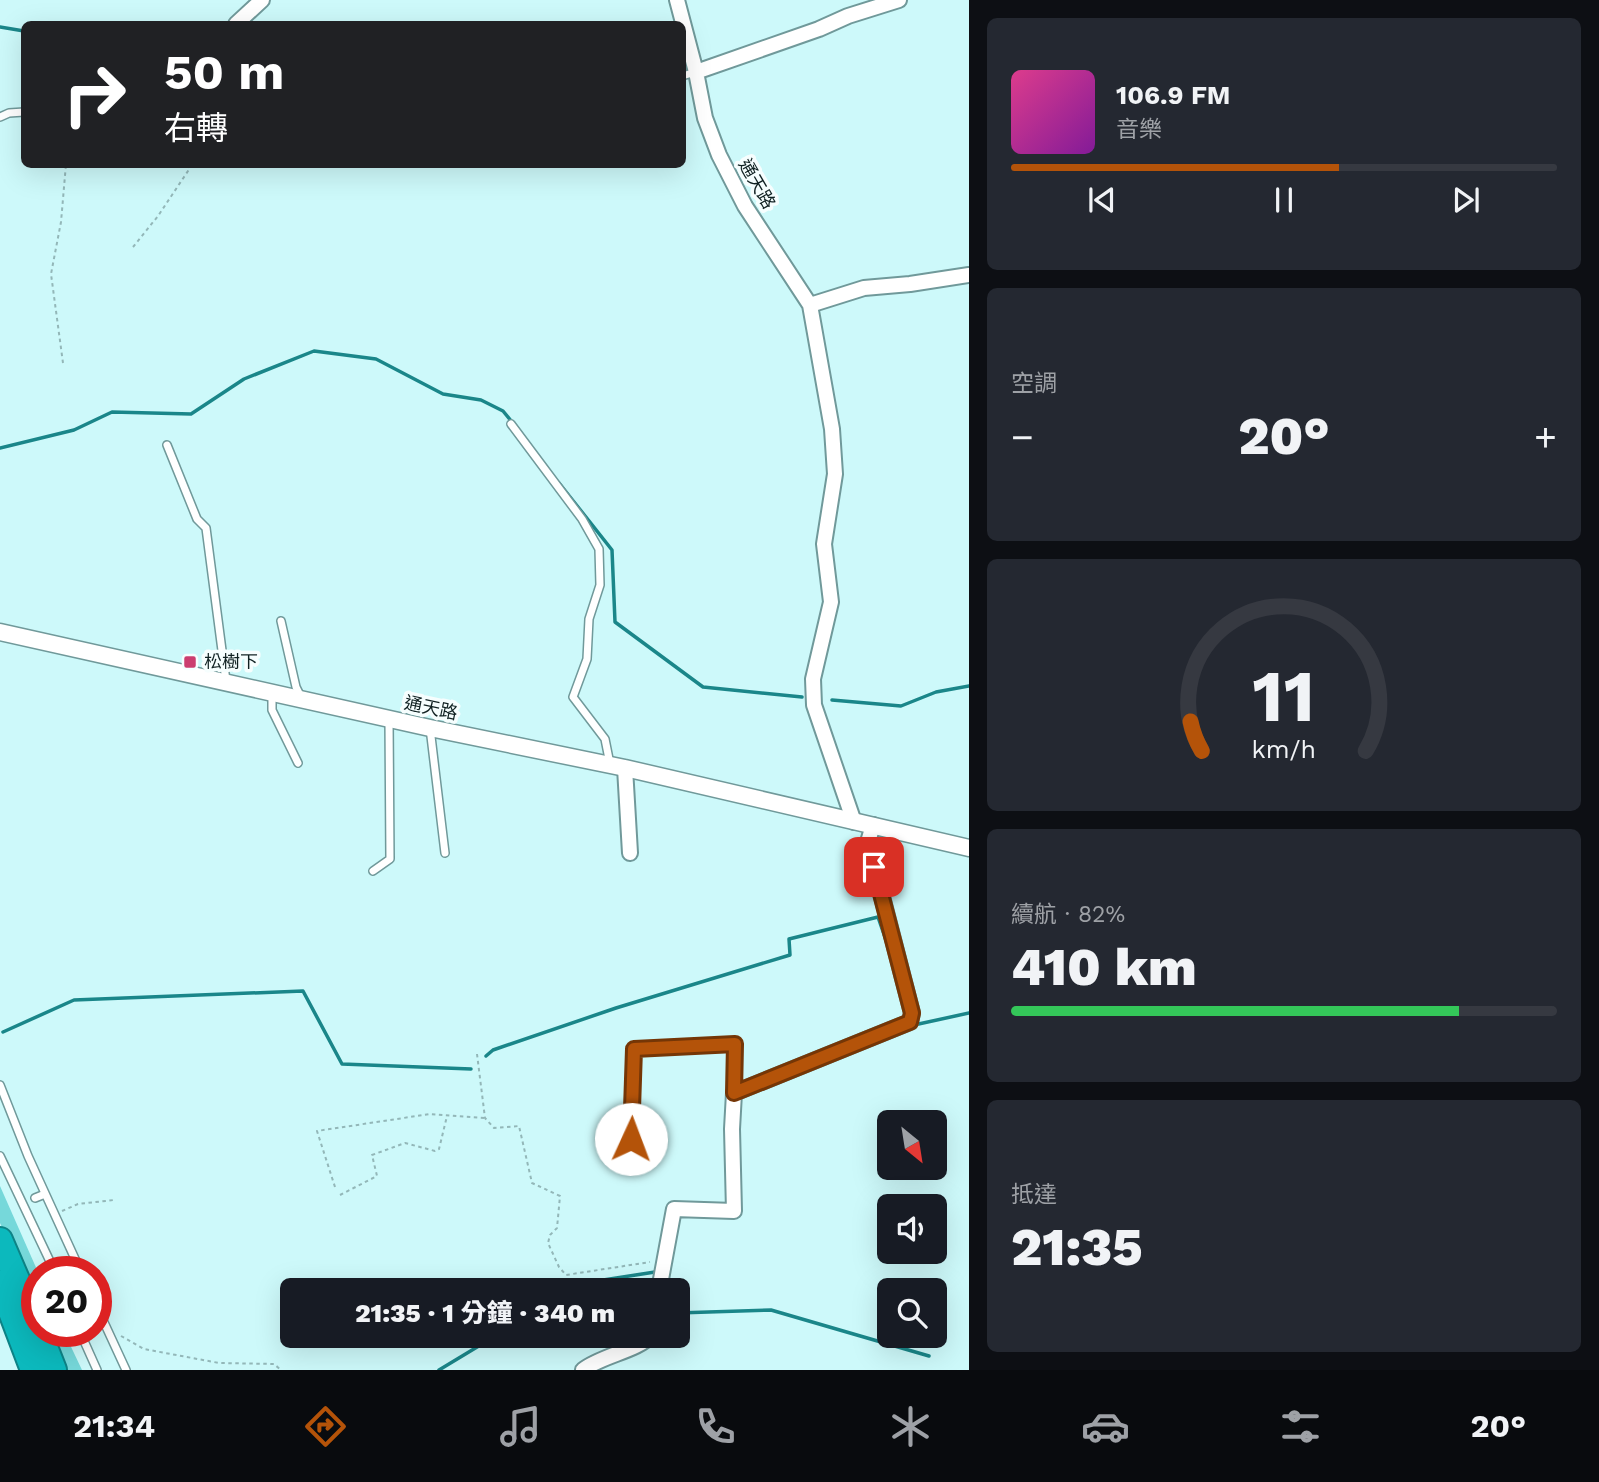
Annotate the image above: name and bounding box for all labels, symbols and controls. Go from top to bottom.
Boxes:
text: 50 m [164,43,284,101]
icon: right [49,49,140,140]
text: 106.9 FM [1116,80,1231,110]
text: 右轉 [164,109,228,147]
text: 音樂 [1116,116,1162,143]
street label: 通天路 [735,155,780,212]
icon: previous [1083,181,1121,219]
icon: pause [1265,181,1303,219]
icon: next [1447,181,1485,219]
text: 空調 [1011,370,1057,397]
text: 20° [1238,406,1330,467]
text: − [1011,415,1034,459]
text: + [1534,415,1557,459]
place label: 松樹下 [204,651,258,672]
text: 11 [1253,653,1315,739]
marker: 松樹下 [182,654,198,670]
street label: 通天路 [403,692,460,723]
text: km/h [1252,735,1316,764]
pin [844,837,904,897]
icon: arrive [855,848,893,886]
text: 續航 · 82% [1011,901,1125,928]
text: 410 km [1011,937,1197,998]
position arrow [594,1102,668,1176]
north arrow [877,1110,947,1180]
map controls [877,1110,947,1348]
text: 抵達 [1011,1181,1057,1208]
button: sound [877,1194,947,1264]
text: 21:35 [1011,1217,1143,1278]
speed limit sign: 20 [21,1256,112,1347]
button: search [877,1278,947,1348]
text: 21:35 · 1 分鐘 · 340 m [355,1298,615,1328]
icon: directions [301,1402,350,1451]
icon: music [496,1402,545,1451]
icon: phone [691,1402,740,1451]
icon: climate [886,1402,935,1451]
icon: car [1081,1402,1130,1451]
icon: filters [1276,1402,1325,1451]
text: 21:34 [73,1407,155,1445]
text: 20° [1470,1407,1526,1445]

